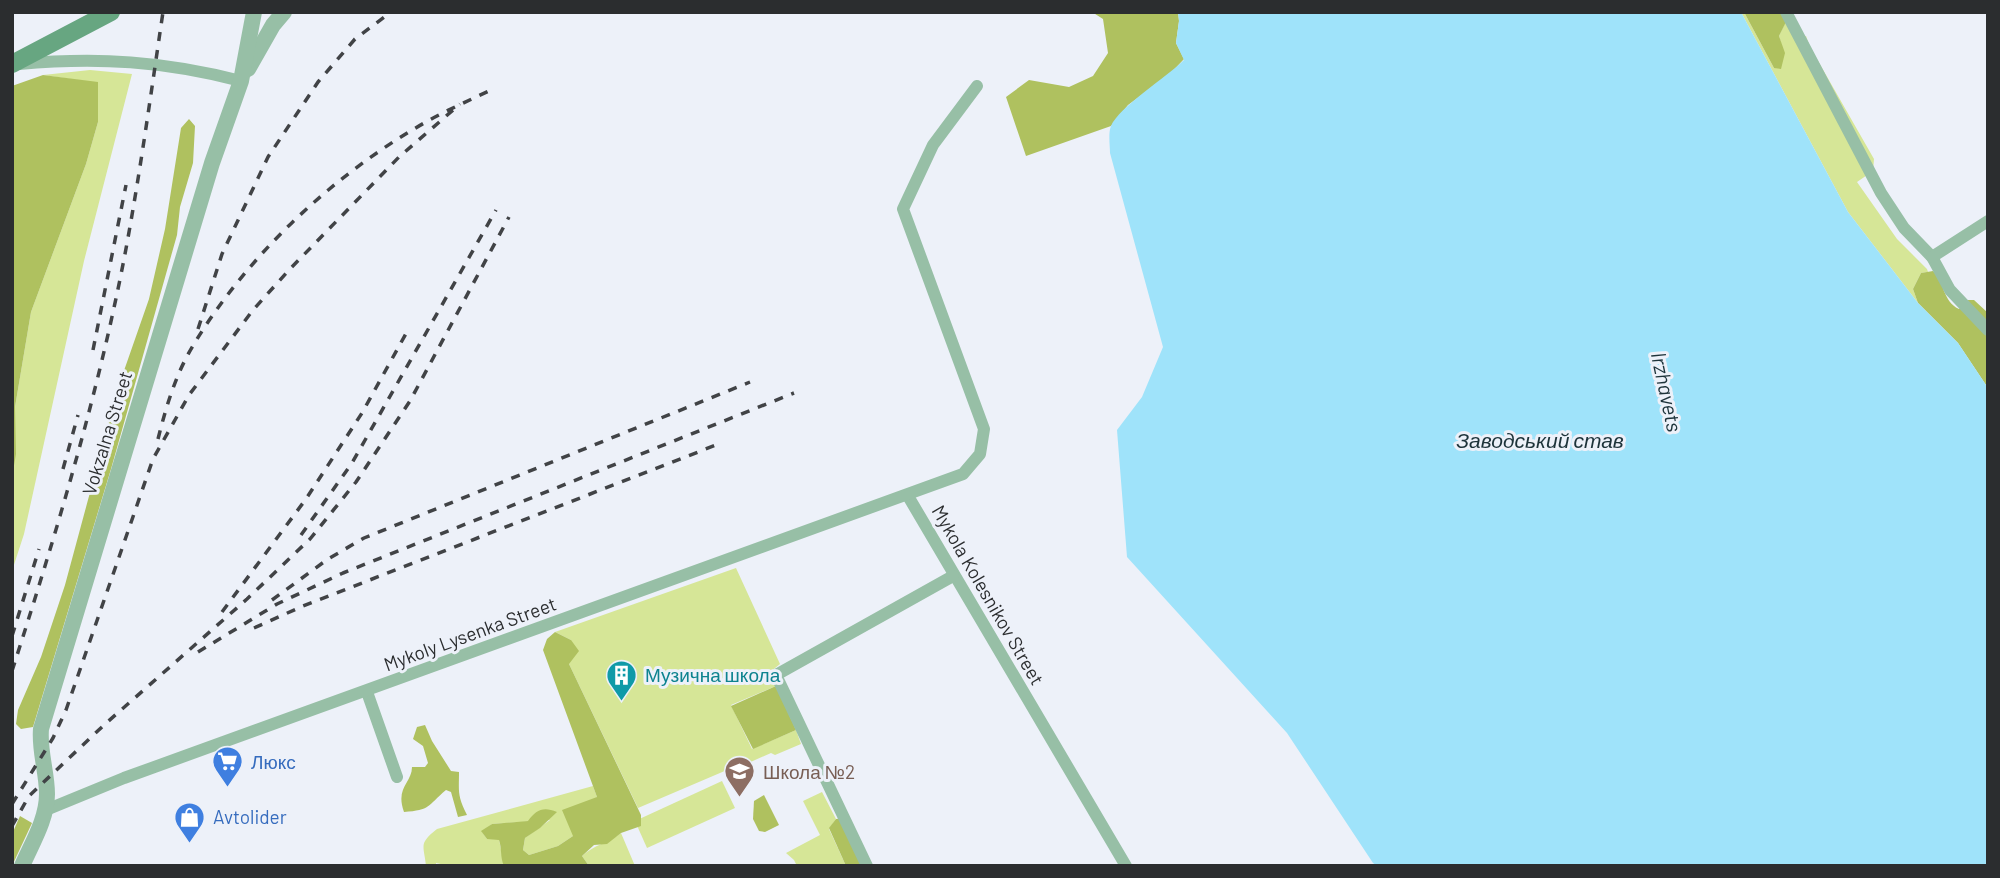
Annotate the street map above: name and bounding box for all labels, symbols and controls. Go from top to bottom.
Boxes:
water label: Irzhavets [1647,349,1688,434]
street label: Vokzalna Street [77,368,136,498]
water label: Заводський став [1456,427,1624,452]
street label: Mykola Kolesnikov Street [928,501,1049,689]
street label: Mykoly Lysenka Street [381,592,559,675]
building icon: Музична школа [605,658,639,702]
place label: Музична школа [645,663,781,686]
supermarket icon: Люкс [211,745,245,789]
place label: Люкс [251,750,296,773]
school or university icon: Школа №2 [723,755,757,799]
place label: Школа №2 [763,760,855,783]
shop icon: Avtolider [173,800,207,844]
place label: Avtolider [213,805,287,828]

